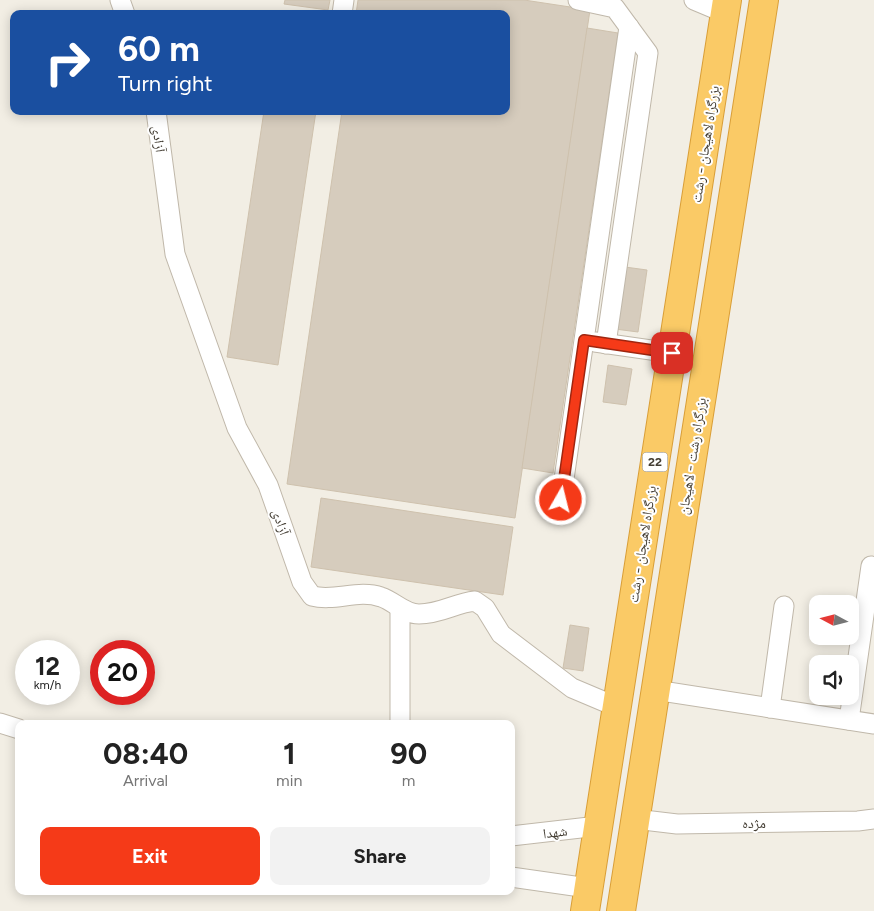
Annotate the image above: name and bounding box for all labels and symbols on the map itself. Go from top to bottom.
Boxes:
street label: بزرگراه لاهیجان - رشت [688,84,723,204]
street label: آزادی [148,125,169,154]
pin [651,332,693,374]
street label: بزرگراه رشت - لاهیجان [675,396,710,516]
road number: 22 [642,452,668,472]
position arrow [534,473,586,525]
street label: بزرگراه لاهیجان - رشت [625,484,660,604]
street label: آزادی [268,507,293,538]
north arrow [809,595,859,645]
speed limit sign: 20 [90,640,155,705]
street label: مژده [742,815,766,832]
street label: شهدا [542,823,568,842]

